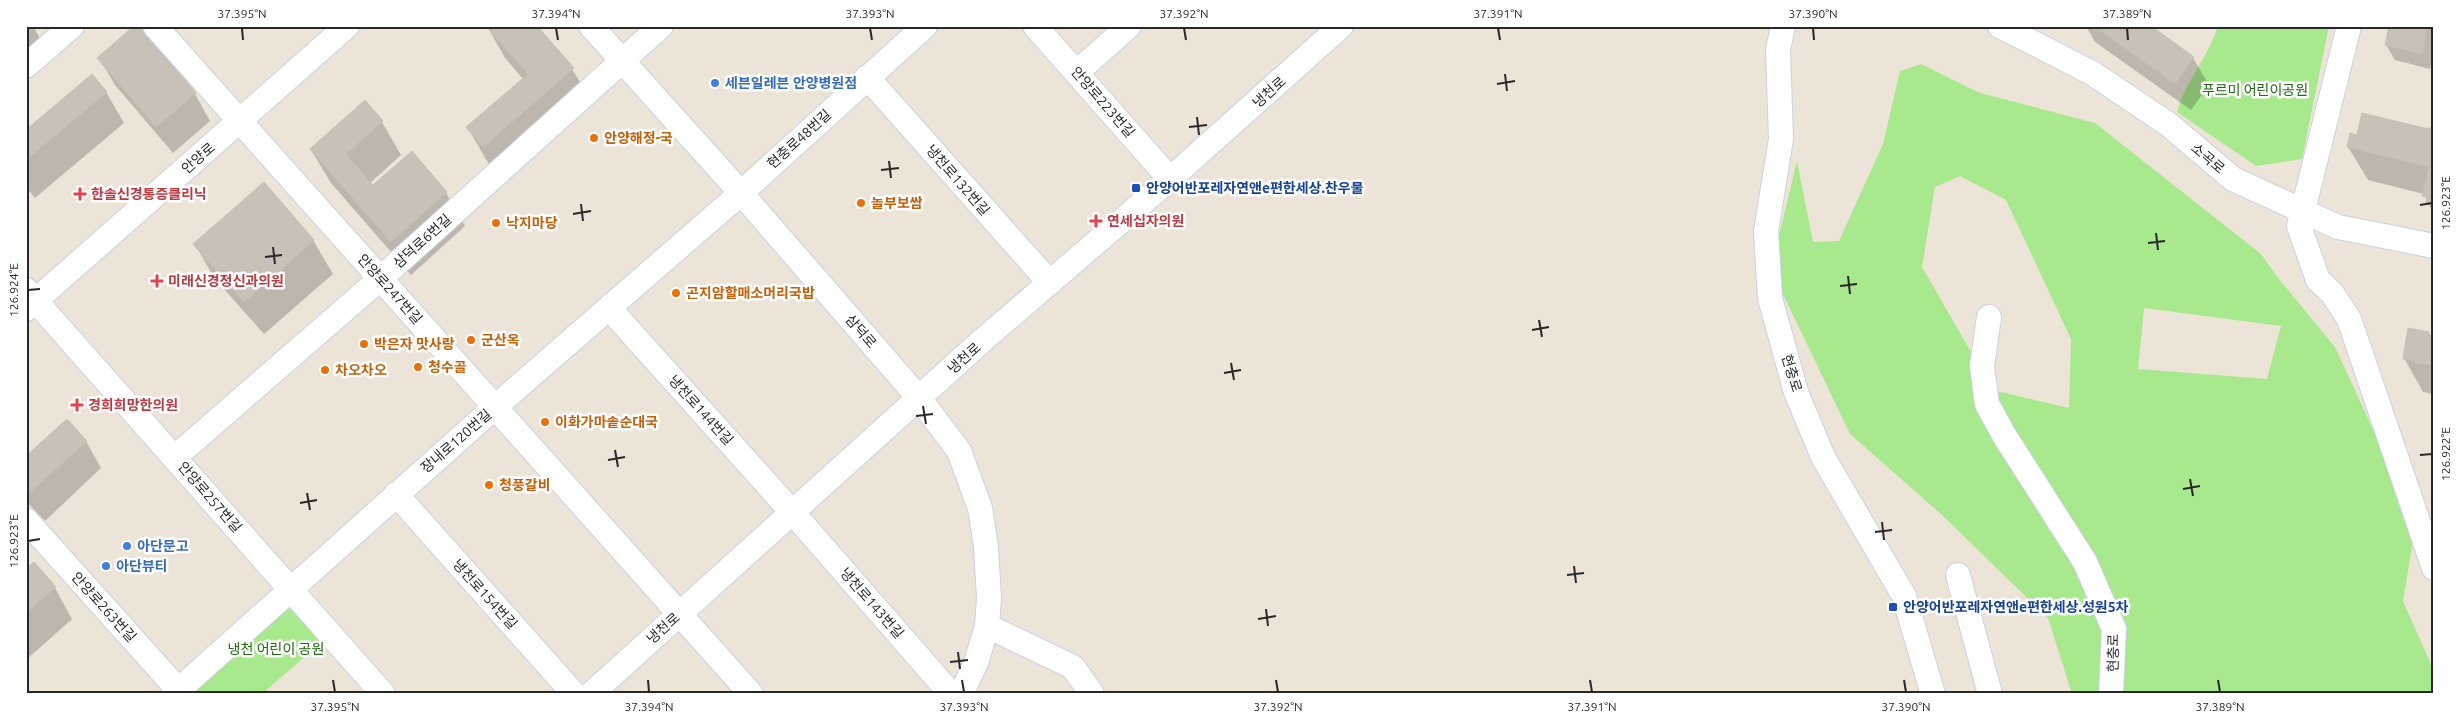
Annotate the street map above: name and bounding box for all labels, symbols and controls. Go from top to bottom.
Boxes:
text: 37.395°N [217,7,267,20]
text: 37.394°N [531,7,581,20]
text: 37.393°N [845,7,895,20]
text: 37.392°N [1159,7,1209,20]
text: 37.391°N [1473,7,1523,20]
text: 37.390°N [1788,7,1838,20]
text: 37.389°N [2102,7,2152,20]
street label: 안양로223번길 [1068,64,1138,140]
street label: 냉천로 [1249,73,1289,111]
place label: 세븐일레븐 안양병원점 [725,75,857,91]
marker: 세븐일레븐 안양병원점 [709,77,721,89]
park label: 푸르미 어린이공원 [2202,82,2308,98]
street label: 현충로48번길 [764,106,834,172]
place label: 안양해정-국 [604,130,673,146]
marker: 안양해정-국 [588,132,600,144]
street label: 안양로 [178,139,218,177]
street label: 소곡로 [2188,139,2228,177]
street label: 냉천로132번길 [923,142,993,218]
text: 126.923°E [2439,176,2452,230]
place label: 안양어반포레자연앤e편한세상.찬우물 [1146,180,1364,196]
marker: 안양어반포레자연앤e편한세상.찬우물 [1130,182,1142,194]
place label: 한솔신경통증클리닉 [91,186,207,202]
marker: 한솔신경통증클리닉 [73,187,87,201]
place label: 놀부보쌈 [871,195,923,211]
marker: 놀부보쌈 [855,197,867,209]
street label: 삼덕로6번길 [390,211,454,271]
place label: 연세십자의원 [1107,213,1184,229]
marker: 연세십자의원 [1089,214,1103,228]
place label: 낙지마당 [506,215,558,231]
marker: 낙지마당 [490,217,502,229]
street label: 안양로247번길 [355,251,425,327]
text: 126.924°E [7,263,20,317]
place label: 미래신경정신과의원 [168,273,284,289]
marker: 미래신경정신과의원 [150,274,164,288]
place label: 곤지암할매소머리국밥 [686,285,815,301]
marker: 곤지암할매소머리국밥 [670,287,682,299]
street label: 삼덕로 [842,311,880,351]
place label: 군산옥 [481,332,520,348]
marker: 군산옥 [465,334,477,346]
place label: 박은자 맛사랑 [374,336,455,352]
marker: 박은자 맛사랑 [358,338,370,350]
street label: 냉천로 [944,339,984,377]
street label: 현충로 [1779,352,1805,394]
place label: 청수골 [428,359,467,375]
marker: 청수골 [412,361,424,373]
place label: 차오차오 [335,362,387,378]
marker: 차오차오 [319,364,331,376]
street label: 냉천로144번길 [666,372,736,448]
place label: 경희희망한의원 [88,397,178,413]
marker: 경희희망한의원 [70,398,84,412]
street label: 장내로120번길 [418,406,494,476]
place label: 이화가마솥순대국 [555,414,658,430]
marker: 이화가마솥순대국 [539,416,551,428]
text: 126.922°E [2439,427,2452,481]
street label: 안양로257번길 [175,459,245,535]
place label: 청풍갈비 [499,477,551,493]
marker: 청풍갈비 [483,479,495,491]
text: 126.923°E [7,514,20,568]
place label: 아단문고 [137,538,189,554]
marker: 아단문고 [121,540,133,552]
street label: 냉천로154번길 [450,556,520,632]
place label: 아단뷰티 [116,558,168,574]
marker: 아단뷰티 [100,560,112,572]
street label: 냉천로143번길 [837,565,907,641]
street label: 안양로263번길 [69,569,139,645]
place label: 안양어반포레자연앤e편한세상.성원5차 [1903,599,2129,615]
marker: 안양어반포레자연앤e편한세상.성원5차 [1887,601,1899,613]
street label: 냉천로 [643,609,683,647]
street label: 현충로 [2105,633,2121,672]
park label: 냉천 어린이 공원 [228,641,324,657]
text: 37.395°N [310,700,360,713]
text: 37.394°N [624,700,674,713]
text: 37.393°N [939,700,989,713]
text: 37.392°N [1253,700,1303,713]
text: 37.391°N [1567,700,1617,713]
text: 37.390°N [1881,700,1931,713]
text: 37.389°N [2195,700,2245,713]

